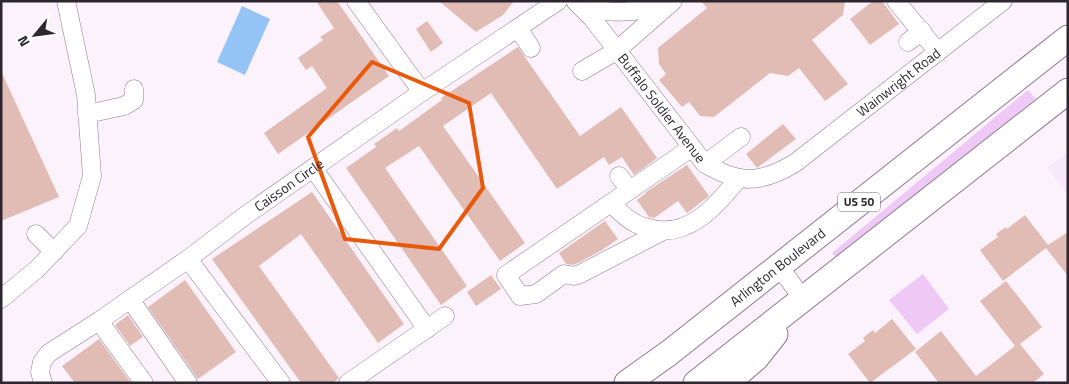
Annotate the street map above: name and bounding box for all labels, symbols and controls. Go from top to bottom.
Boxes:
north arrow [10,10,60,60]
text: N [12,32,35,51]
street label: Wainwright Road [852,43,945,121]
street label: Buffalo Soldier Avenue [613,49,711,167]
street label: Caisson Circle [250,153,328,216]
road number: US 50 [838,192,880,212]
street label: Arlington Boulevard [725,222,830,311]

